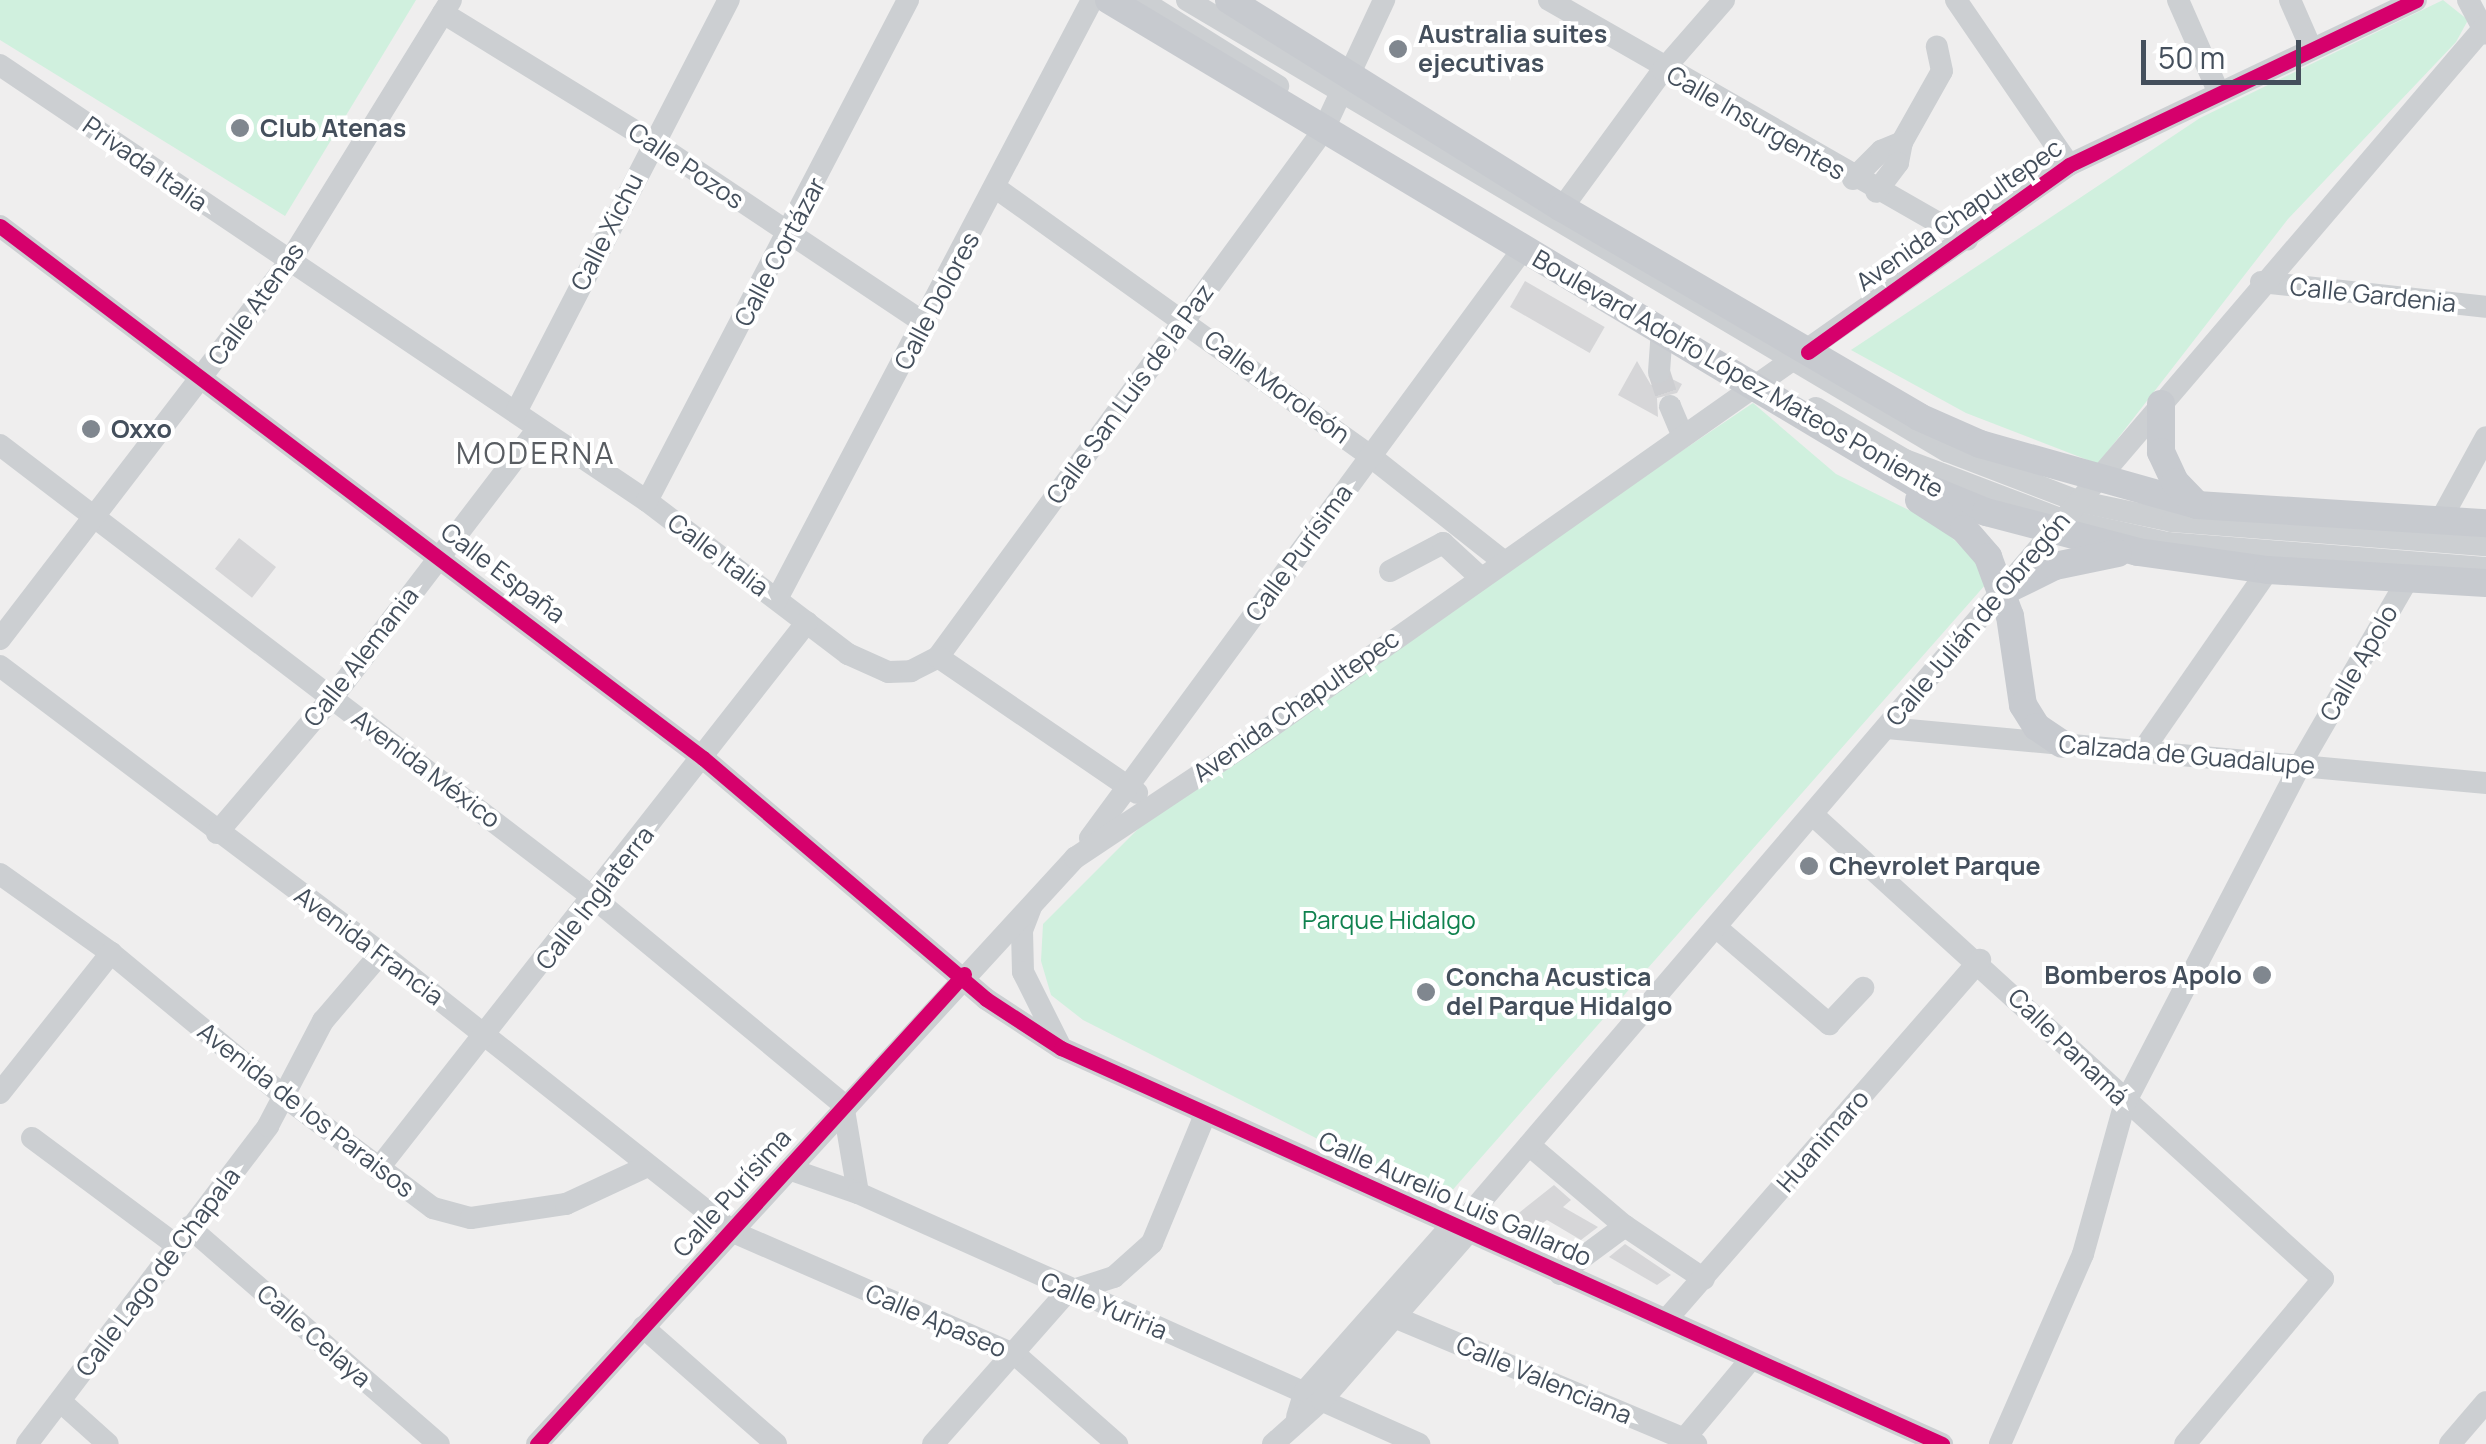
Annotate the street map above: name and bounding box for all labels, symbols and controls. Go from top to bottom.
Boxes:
place label: Australia suites ejecutivas [1418,20,1607,79]
scale bar [2146,20,2306,82]
text: 50 m [2158,37,2225,78]
marker: Australia suites ejecutivas [1387,38,1409,60]
street label: Calle Insurgentes [1661,60,1851,186]
street label: Privada Italia [77,110,213,218]
place label: Club Atenas [260,113,406,143]
marker: Club Atenas [229,117,251,139]
street label: Calle Pozos [623,117,749,215]
street label: Avenida Chapultepec [1850,133,2068,297]
street label: Calle Xichu [565,168,649,296]
street label: Calle Cortázar [728,173,832,331]
street label: Calle Dolores [888,227,986,375]
street label: Calle Atenas [202,237,310,371]
street label: Boulevard Adolfo López Mateos Poniente [1527,244,1949,504]
street label: Calle Gardenia [2288,271,2458,319]
street label: Calle San Luís de la Paz [1040,278,1220,510]
street label: Calle Moroleón [1198,324,1356,450]
place label: Oxxo [111,414,172,444]
marker: Oxxo [80,418,102,440]
district label: MODERNA [456,435,616,471]
street label: Calle Purísima [1239,479,1359,627]
street label: Calle Julián de Obregón [1880,506,2076,732]
street label: Calle Italia [662,507,774,603]
street label: Calle España [435,517,571,629]
street label: Calle Alemania [297,581,425,733]
street label: Calle Apolo [2314,600,2404,726]
street label: Avenida Chapultepec [1187,624,1405,788]
street label: Avenida México [346,703,506,835]
street label: Calzada de Guadalupe [2058,729,2316,781]
street label: Calle Inglaterra [530,820,660,976]
place label: Chevrolet Parque [1829,851,2041,881]
marker: Chevrolet Parque [1798,855,1820,877]
street label: Avenida Francia [289,880,449,1012]
park label: Parque Hidalgo [1302,905,1476,935]
place label: Bomberos Apolo [2044,960,2242,990]
place label: Concha Acustica del Parque Hidalgo [1446,963,1672,1022]
marker: Bomberos Apolo [2251,964,2273,986]
marker: Concha Acustica del Parque Hidalgo [1415,981,1437,1003]
street label: Calle Panamá [2002,982,2134,1112]
street label: Avenida de los Paraisos [192,1016,420,1204]
street label: Huanimaro [1771,1084,1875,1198]
street label: Calle Purísima [667,1123,797,1263]
street label: Calle Aurelio Luis Gallardo [1314,1125,1596,1273]
street label: Calle Lago de Chapala [70,1162,246,1382]
street label: Calle Yuriria [1036,1266,1172,1346]
street label: Calle Celaya [251,1278,377,1394]
street label: Calle Apaseo [861,1278,1011,1364]
street label: Calle Valenciana [1452,1330,1636,1430]

